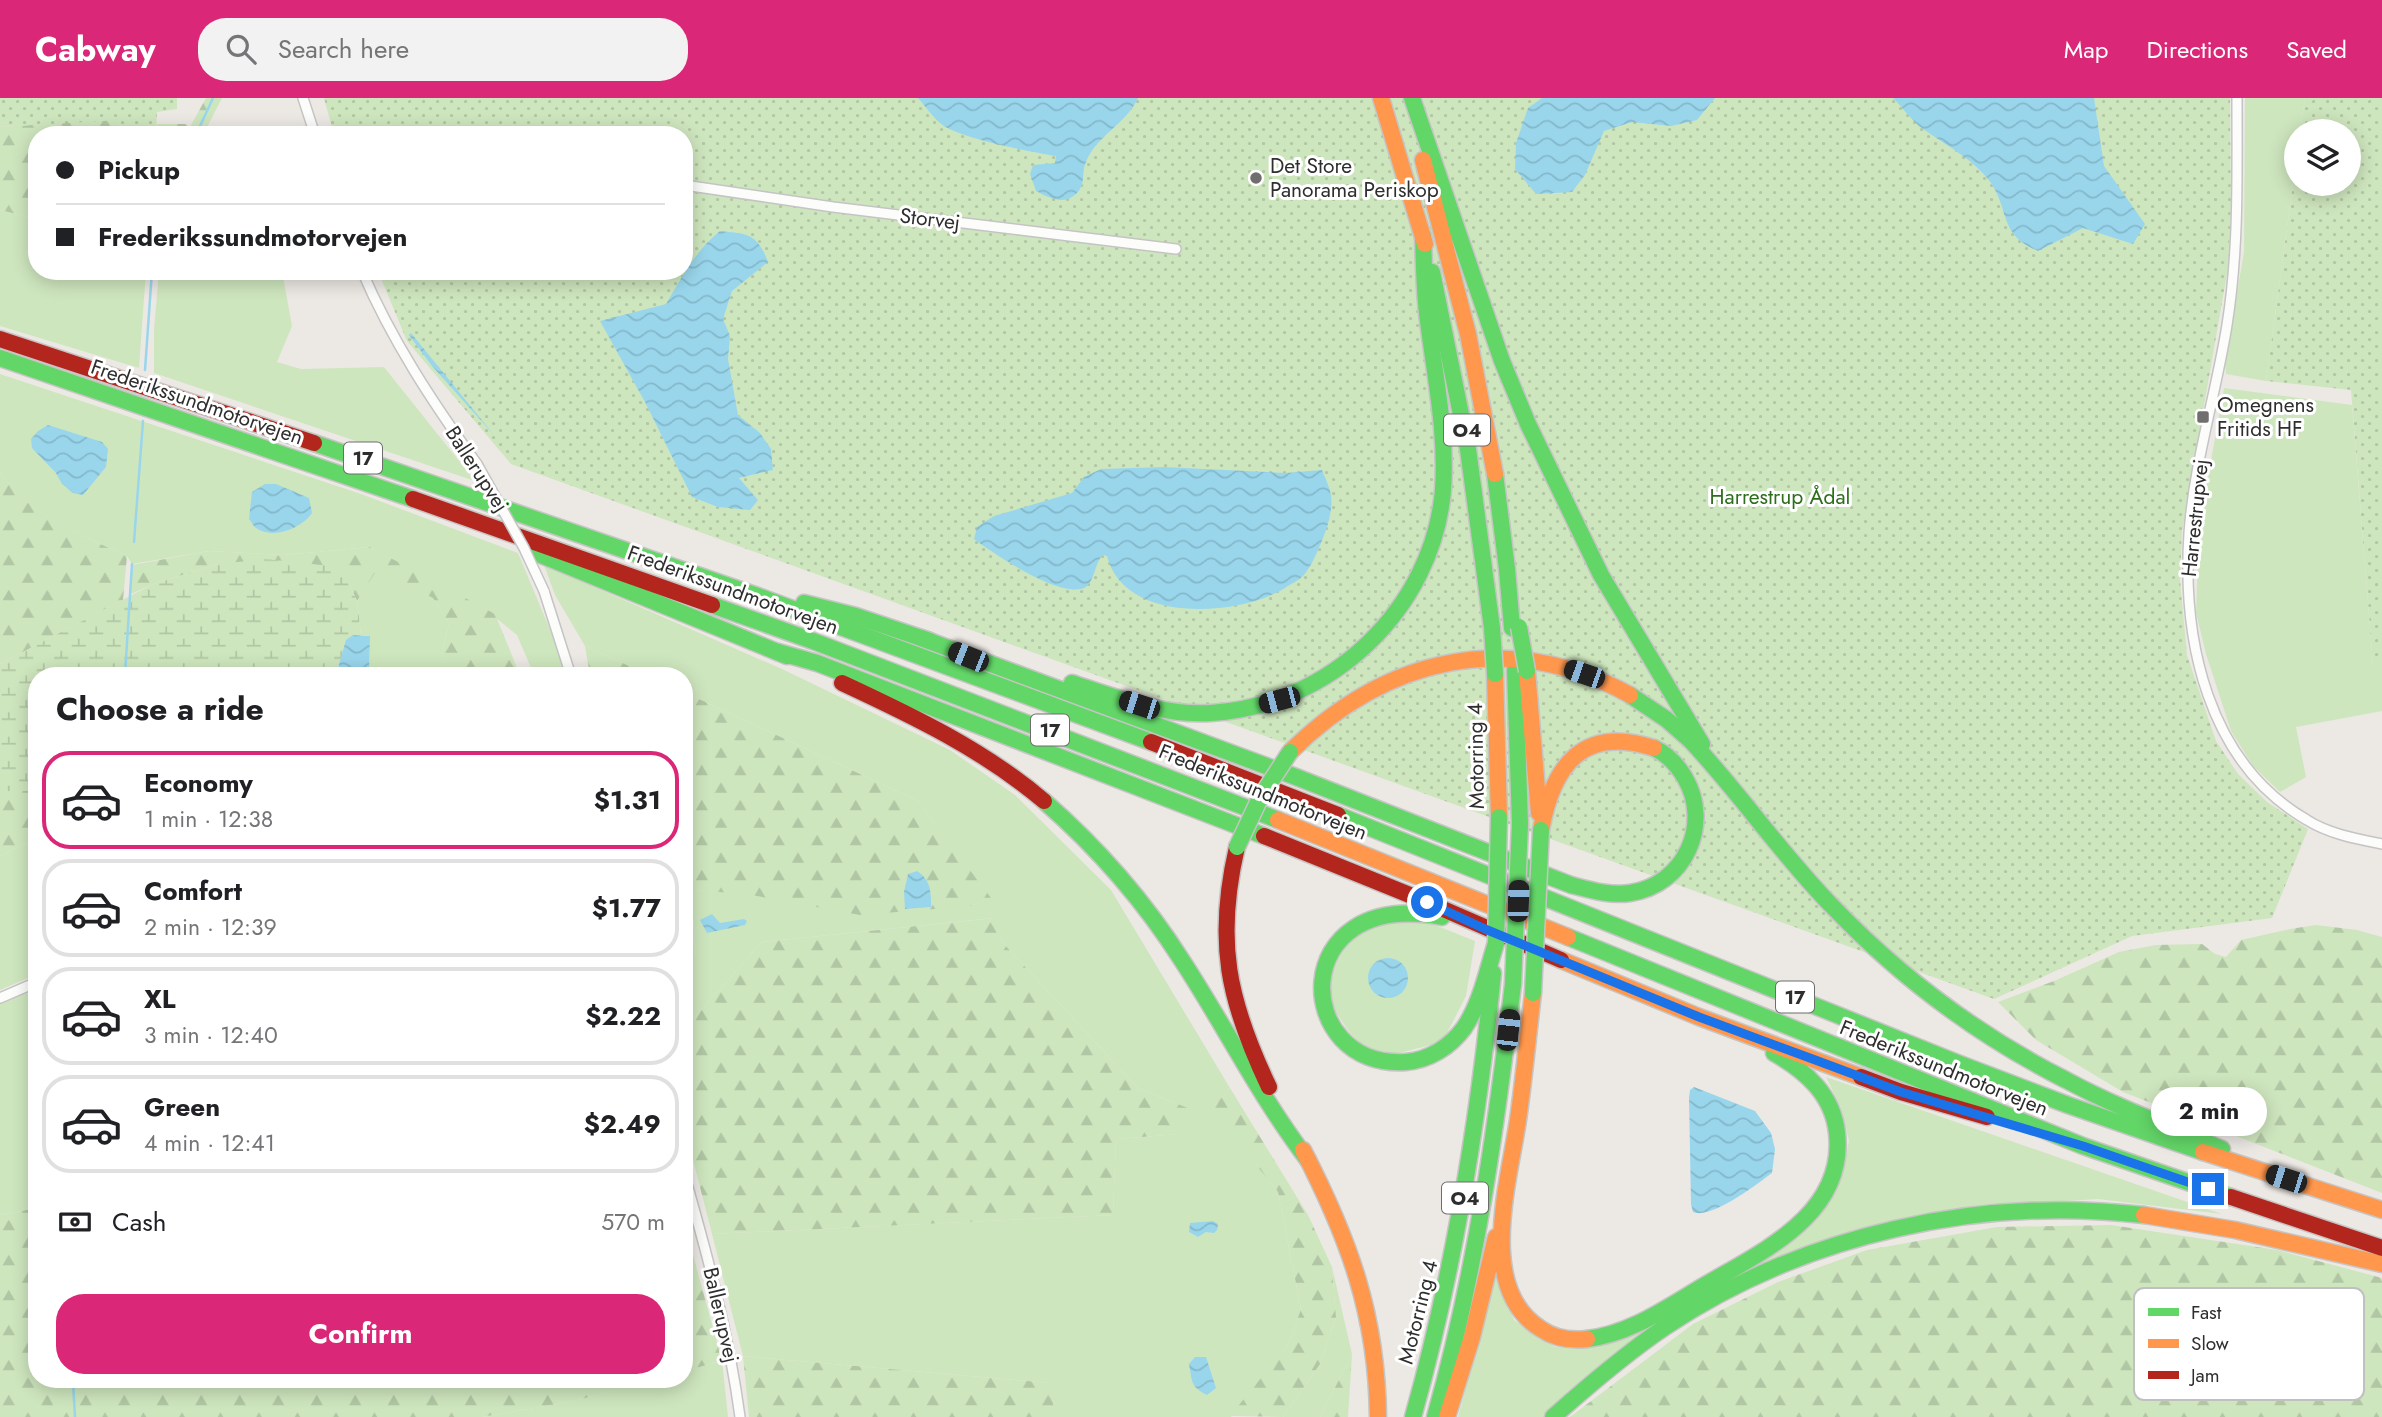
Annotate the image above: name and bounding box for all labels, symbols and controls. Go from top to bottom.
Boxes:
search box [198,18,688,81]
text: Cabway [35,26,156,73]
icon: search [222,30,260,68]
text: Search here [278,30,409,68]
text: Map [2064,32,2109,67]
text: Directions [2147,32,2248,67]
text: Saved [2286,32,2347,67]
map controls [2284,119,2361,196]
button: layers [2284,119,2361,196]
text: Pickup [98,151,180,189]
place label: Det Store Panorama Periskop [1270,151,1439,205]
marker: Det Store Panorama Periskop [1248,170,1264,186]
street label: Storvej [898,200,962,238]
text: Frederikssundmotorvejen [98,218,407,256]
street label: Frederikssundmotorvejen [87,352,307,452]
place label: Omegnens Fritids HF [2217,390,2314,444]
marker: Omegnens Fritids HF [2195,409,2211,425]
road number: O4 [1444,414,1490,446]
street label: Ballerupvej [438,420,516,518]
road number: 17 [344,442,382,474]
street label: Harrestrupvej [2174,458,2216,578]
park label: Harrestrup Ådal [1710,482,1850,512]
street label: Frederikssundmotorvejen [623,538,843,642]
car [945,639,992,675]
car [1561,657,1608,691]
car [1256,684,1303,716]
text: Choose a ride [56,686,264,732]
car [1116,689,1163,721]
street label: Motorring 4 [1460,703,1492,809]
road number: 17 [1031,715,1069,746]
street label: Frederikssundmotorvejen [1154,736,1372,848]
text: Economy [144,764,253,802]
icon: car [60,769,123,832]
text: $1.31 [594,781,661,819]
text: 1 min · 12:38 [144,802,273,836]
text: Comfort [144,872,242,910]
icon: car [60,877,123,940]
car [1507,880,1530,922]
route start [1411,886,1443,918]
text: $1.77 [592,889,661,927]
text: 2 min · 12:39 [144,910,277,944]
text: XL [144,980,176,1018]
road number: 17 [1776,982,1814,1012]
icon: car [60,985,123,1048]
text: $2.22 [585,997,661,1035]
car [1496,1008,1521,1052]
street label: Frederikssundmotorvejen [1835,1012,2053,1124]
text: 3 min · 12:40 [144,1018,278,1052]
text: Green [144,1088,220,1126]
callout: 2 min [2150,1088,2266,1136]
icon: car [60,1093,123,1156]
text: 2 min [2179,1094,2239,1128]
text: $2.49 [584,1105,661,1143]
text: 4 min · 12:41 [144,1126,275,1160]
car [2263,1163,2310,1195]
route end [2192,1173,2224,1205]
road number: O4 [1442,1182,1488,1214]
icon: cash [56,1203,94,1241]
text: Cash [112,1203,166,1241]
text: 570 m [601,1205,665,1239]
street label: Motorring 4 [1391,1257,1445,1367]
street label: Ballerupvej [695,1264,747,1366]
legend [2134,1288,2364,1400]
button: Confirm [56,1294,665,1374]
text: Fast [2191,1299,2222,1326]
text: Slow [2191,1330,2229,1357]
text: Jam [2188,1362,2220,1389]

